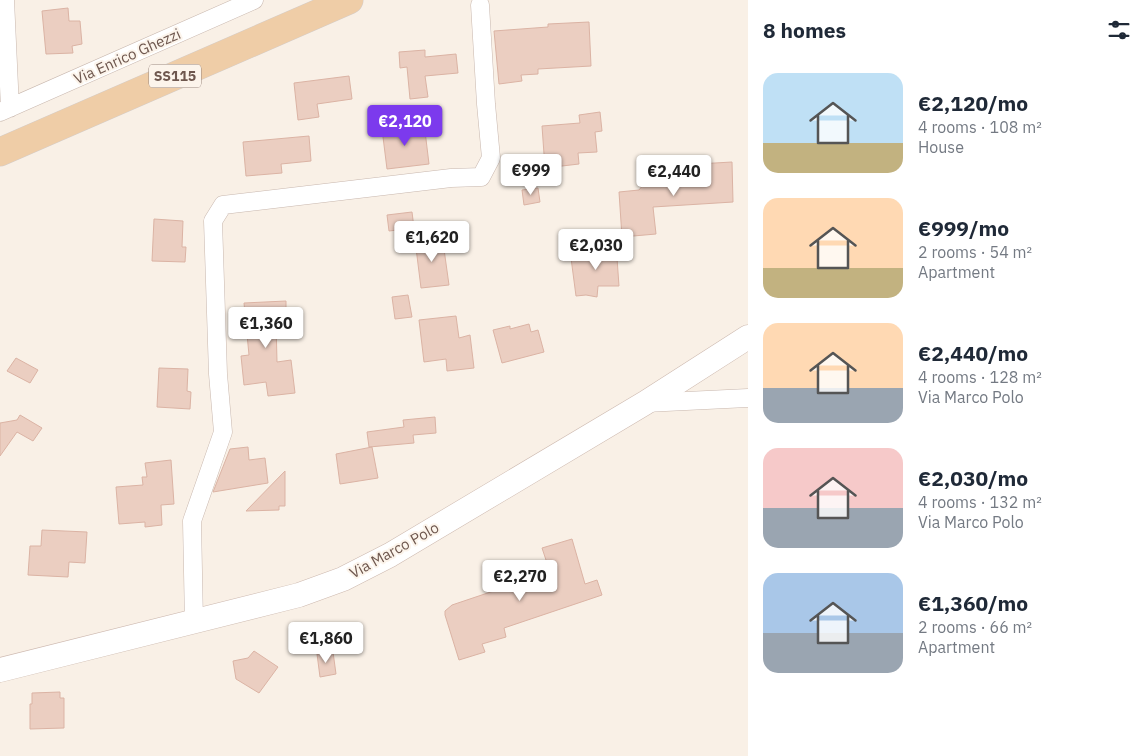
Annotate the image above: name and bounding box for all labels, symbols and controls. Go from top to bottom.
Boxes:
text: 8 homes [763,16,846,44]
icon: filters [1105,16,1133,44]
street label: Via Enrico Ghezzi [71,24,183,88]
road number: SS115 [149,64,201,88]
text: €2,120/mo [918,89,1028,117]
icon: home [803,93,863,153]
pin: €2,120 [364,104,446,147]
text: €2,120 [378,111,432,131]
text: 4 rooms · 108 m² [918,117,1042,137]
text: House [918,137,964,157]
pin: €999 [501,154,561,196]
pin: €2,440 [633,154,715,197]
text: €999 [512,160,550,180]
text: €2,440 [647,161,701,181]
text: €999/mo [918,214,1009,242]
icon: home [803,218,863,278]
pin: €1,620 [391,220,473,263]
text: €1,620 [405,227,459,247]
pin: €2,030 [555,228,637,271]
text: €2,030 [569,235,623,255]
text: 2 rooms · 54 m² [918,242,1032,262]
text: Apartment [918,262,995,282]
pin: €1,360 [225,306,307,349]
text: €1,360 [239,313,293,333]
text: €2,440/mo [918,339,1028,367]
icon: home [803,343,863,403]
text: 4 rooms · 128 m² [918,367,1042,387]
text: Via Marco Polo [918,387,1024,407]
text: €2,030/mo [918,464,1028,492]
icon: home [803,468,863,528]
text: 4 rooms · 132 m² [918,492,1042,512]
text: Via Marco Polo [918,512,1024,532]
street label: Via Marco Polo [346,518,442,582]
pin: €2,270 [479,560,561,602]
text: €2,270 [493,566,547,586]
text: €1,360/mo [918,589,1028,617]
icon: home [803,593,863,653]
text: 2 rooms · 66 m² [918,617,1032,637]
pin: €1,860 [285,622,367,664]
text: €1,860 [299,628,353,648]
text: Apartment [918,637,995,657]

